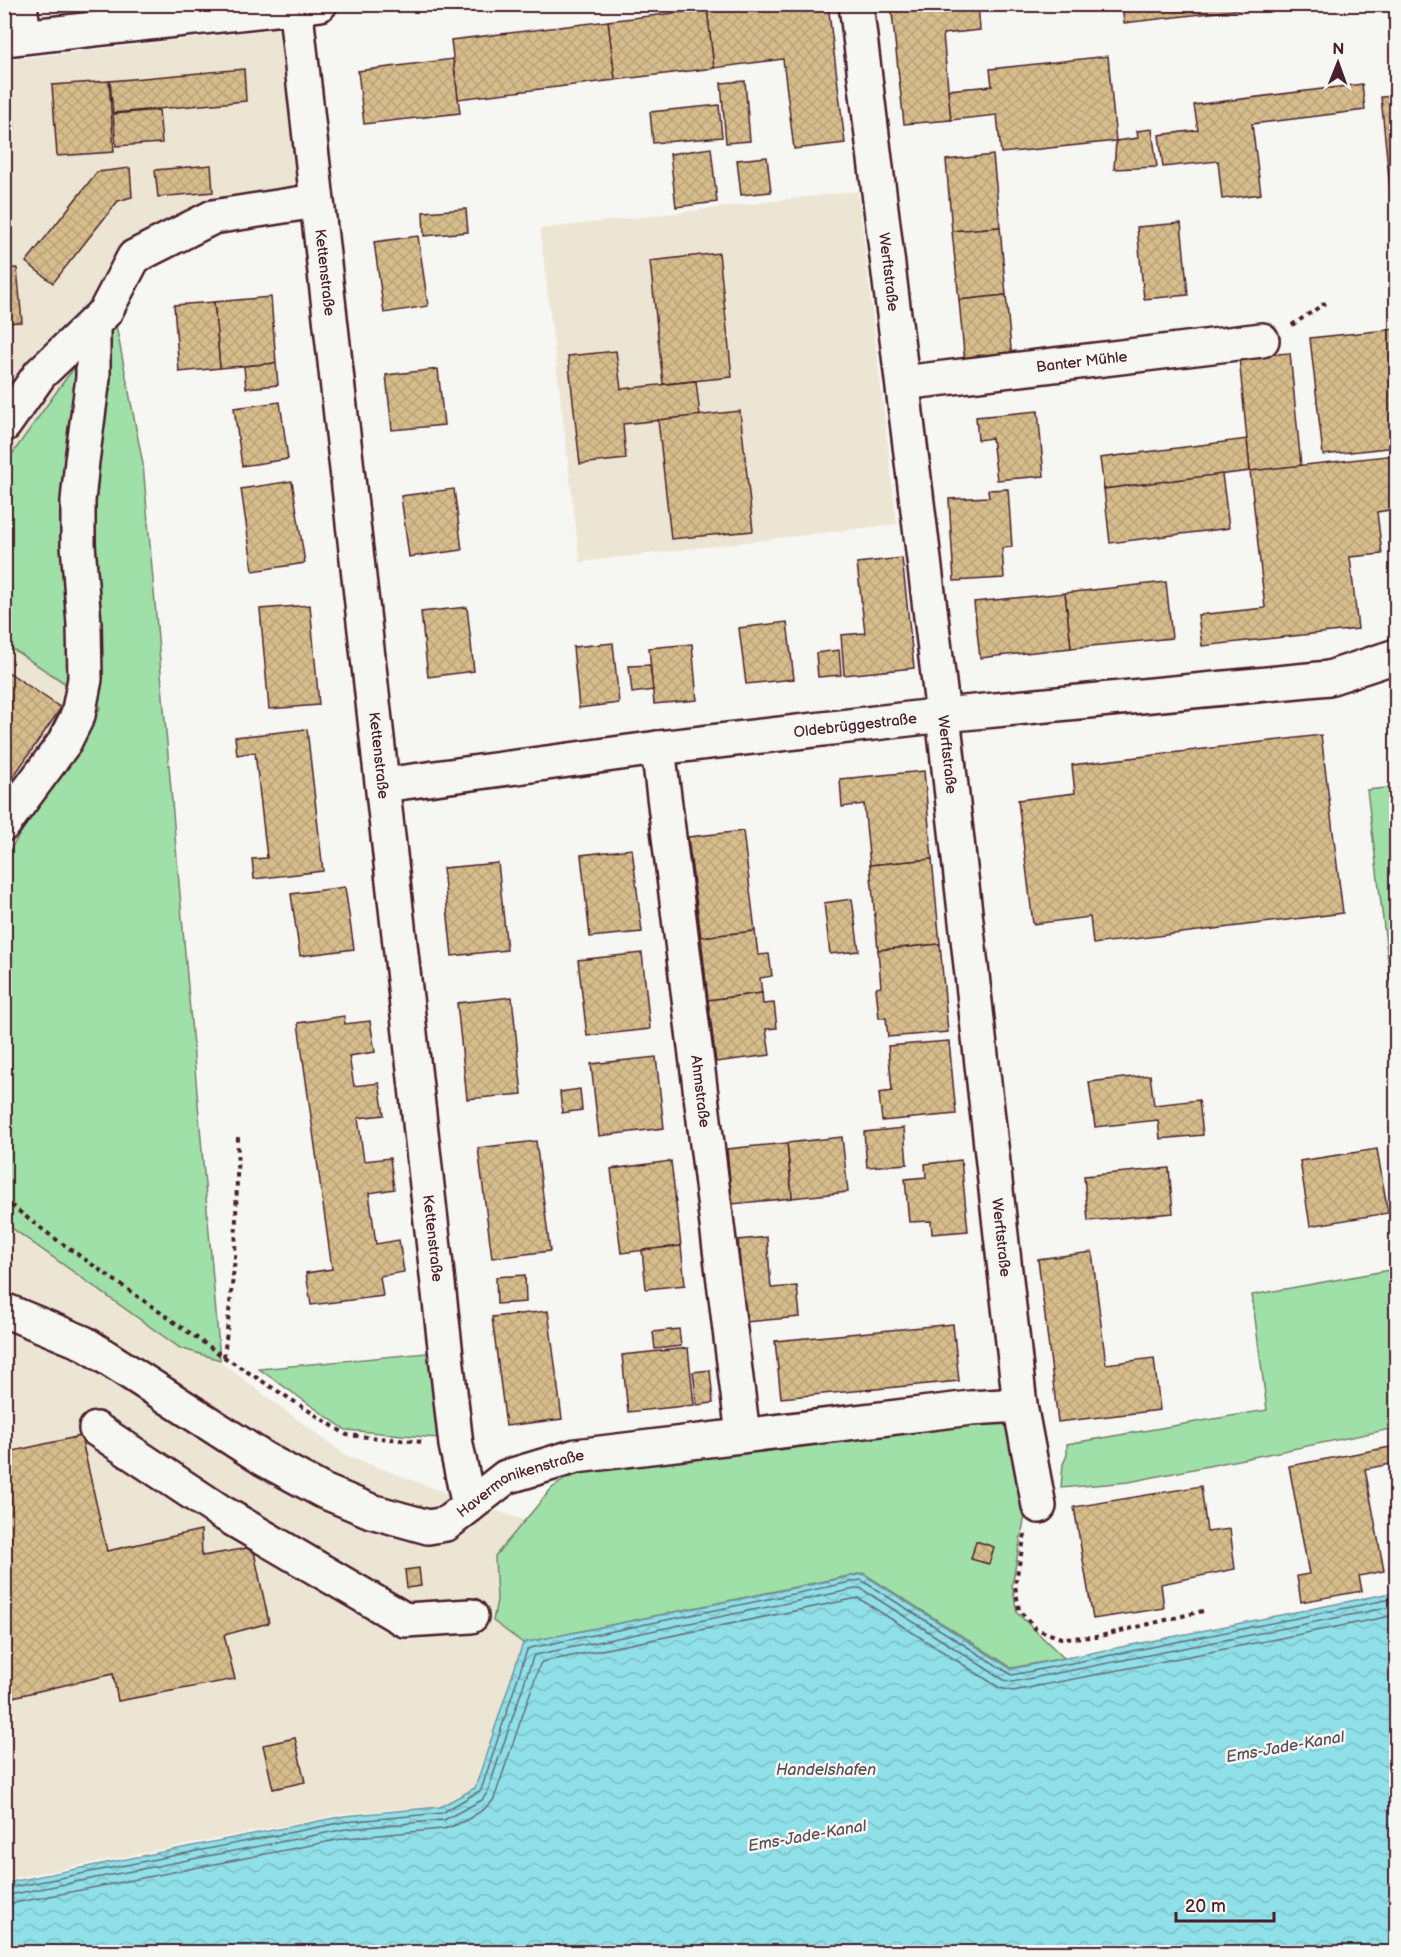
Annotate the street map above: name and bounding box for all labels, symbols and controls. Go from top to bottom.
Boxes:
north arrow [1308,33,1368,93]
text: N [1332,40,1344,59]
street label: Kettenstraße [310,228,339,317]
street label: Werftstraße [874,232,903,313]
street label: Banter Mühle [1035,347,1129,377]
street label: Oldebrüggestraße [793,709,918,742]
street label: Kettenstraße [364,711,393,800]
street label: Werftstraße [933,714,961,795]
street label: Ahmstraße [686,1054,714,1129]
street label: Kettenstraße [418,1194,447,1283]
street label: Werftstraße [987,1197,1015,1278]
street label: Havermonikenstraße [453,1446,585,1522]
water label: Ems-Jade-Kanal [1225,1727,1347,1767]
water label: Handelshafen [776,1761,876,1780]
water label: Ems-Jade-Kanal [747,1816,869,1856]
scale bar [1176,1885,1274,1923]
text: 20 m [1185,1896,1226,1917]

